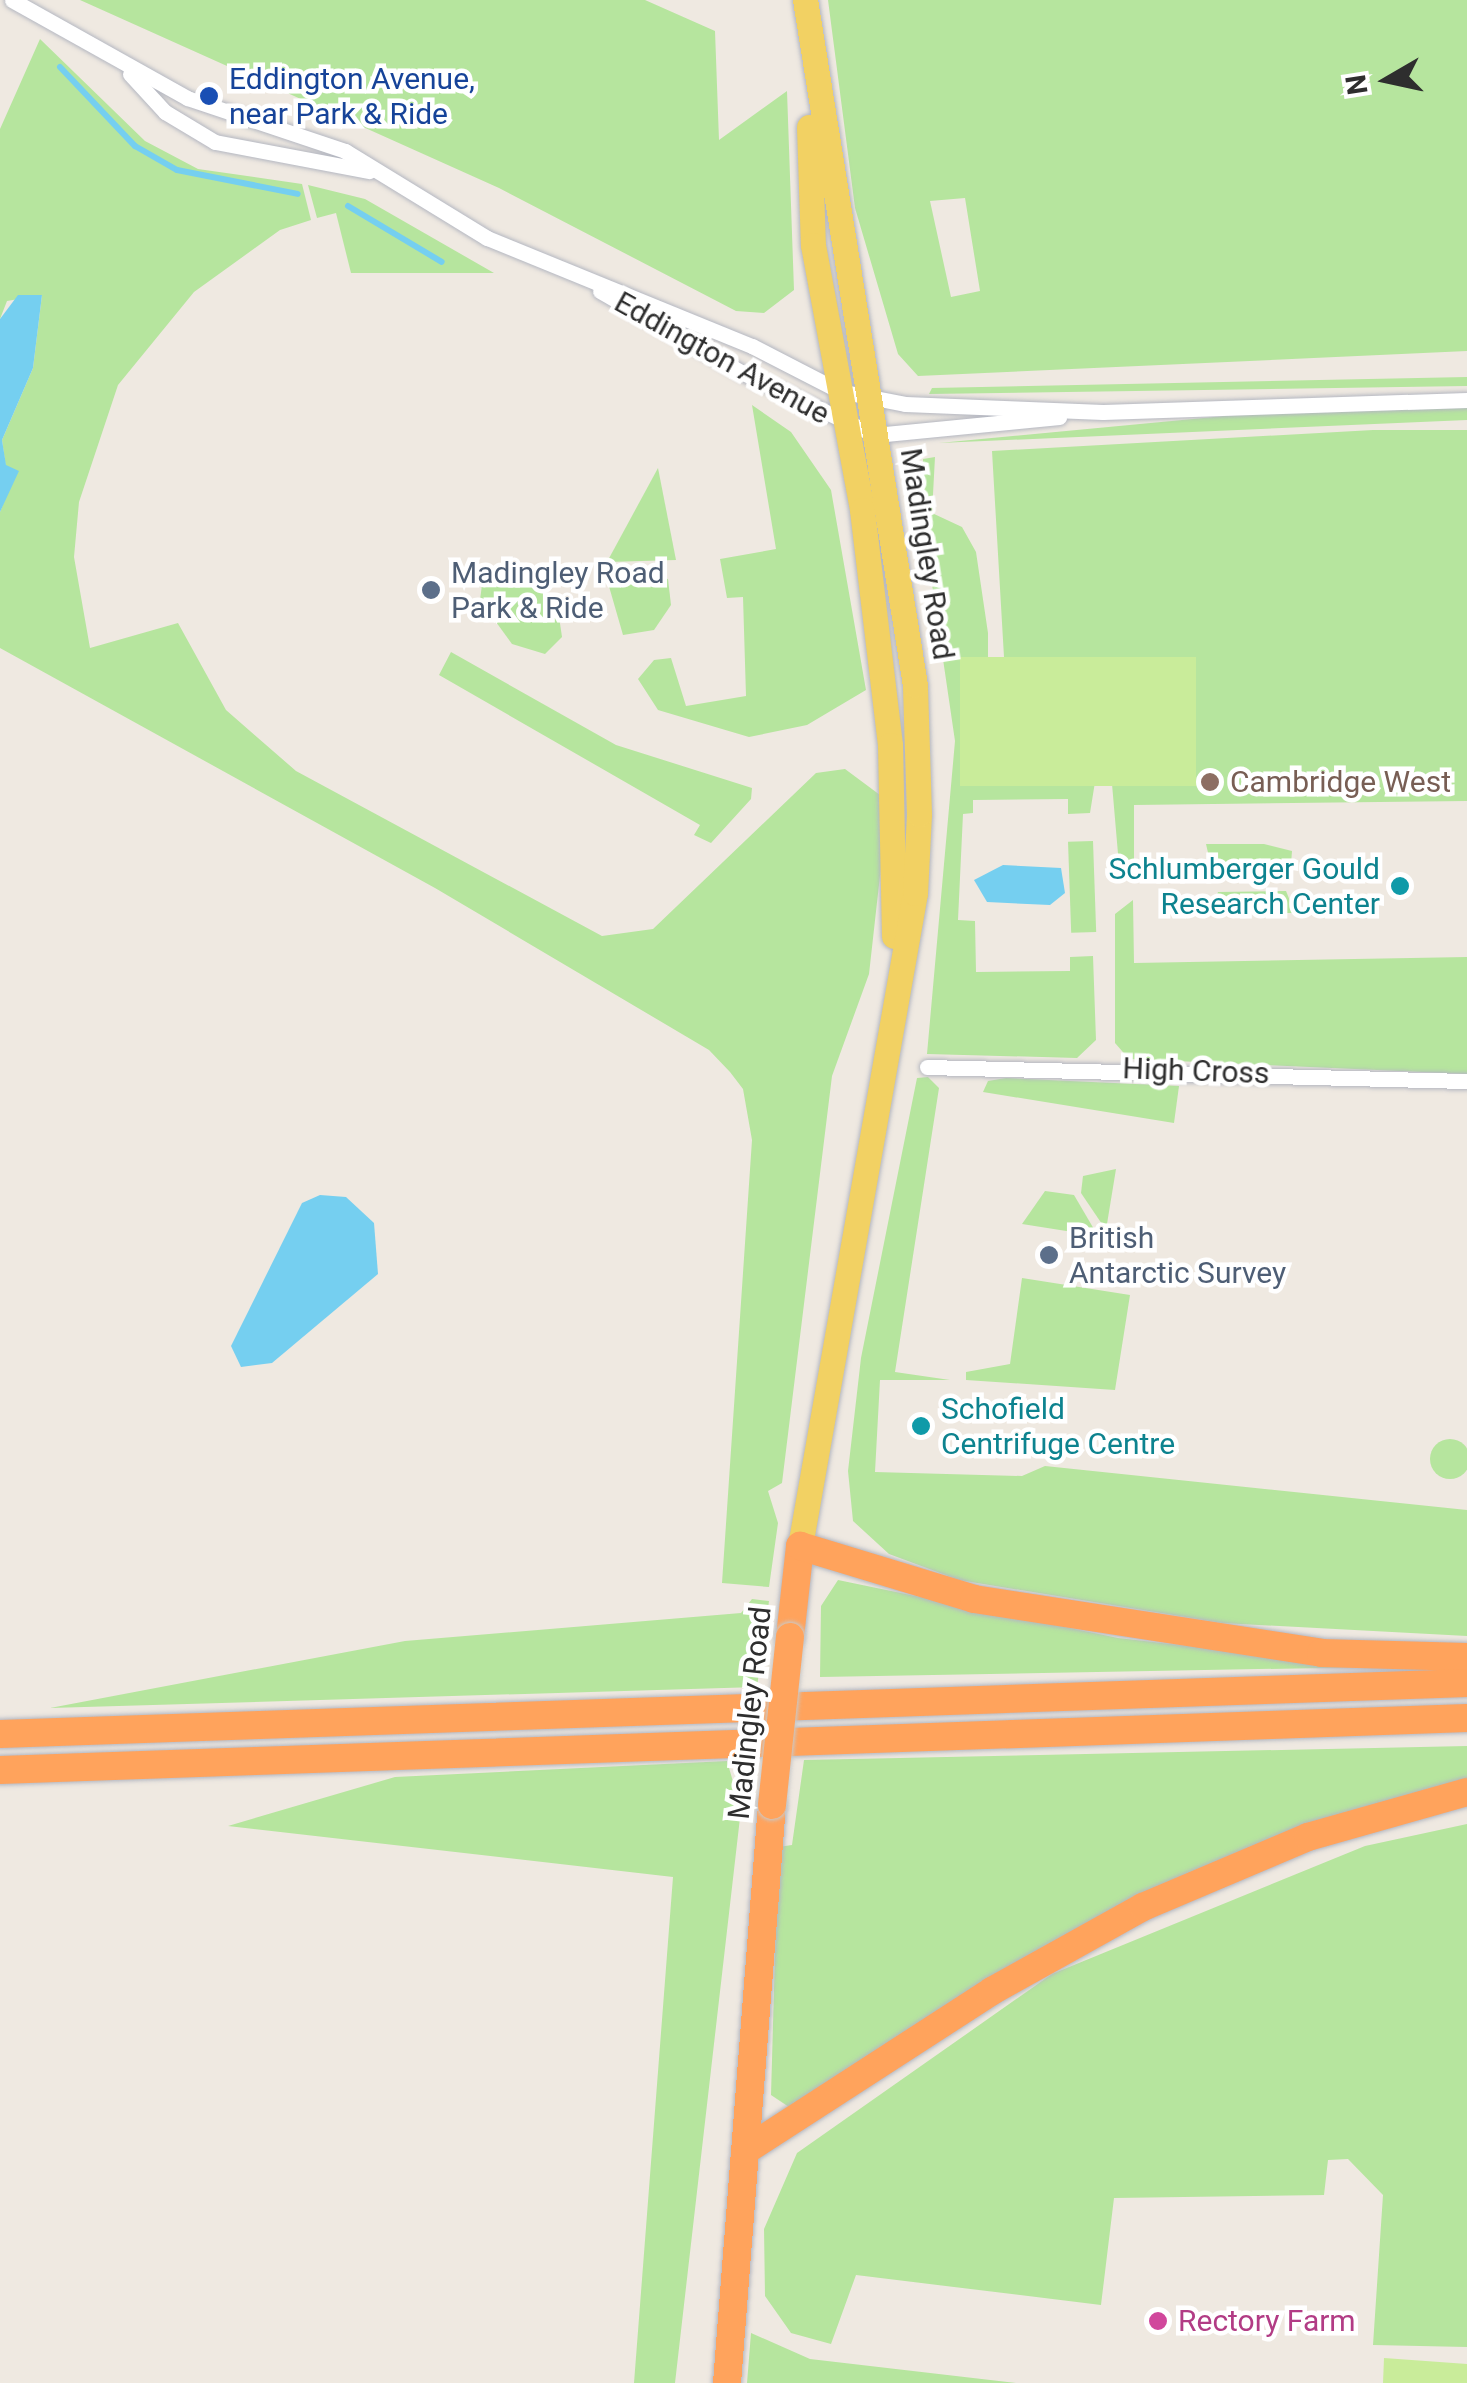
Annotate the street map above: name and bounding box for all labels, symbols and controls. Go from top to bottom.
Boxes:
north arrow [1337,30,1437,130]
place label: Eddington Avenue, near Park & Ride [229,61,475,132]
text: N [1339,72,1375,97]
marker: Eddington Avenue, near Park & Ride [198,85,220,107]
street label: Eddington Avenue [608,284,836,432]
street label: Madingley Road [893,446,961,662]
place label: Madingley Road Park & Ride [451,555,665,626]
marker: Madingley Road Park & Ride [420,579,442,601]
place label: Cambridge West [1230,764,1451,800]
marker: Cambridge West [1199,771,1221,793]
place label: Schlumberger Gould Research Center [1109,851,1380,922]
marker: Schlumberger Gould Research Center [1389,875,1411,897]
street label: High Cross [1122,1050,1270,1092]
place label: British Antarctic Survey [1069,1220,1286,1290]
marker: British Antarctic Survey [1038,1244,1060,1266]
place label: Schofield Centrifuge Centre [941,1391,1175,1462]
marker: Schofield Centrifuge Centre [910,1415,932,1437]
street label: Madingley Road [721,1605,779,1821]
place label: Rectory Farm [1178,2303,1356,2339]
marker: Rectory Farm [1147,2310,1169,2332]

